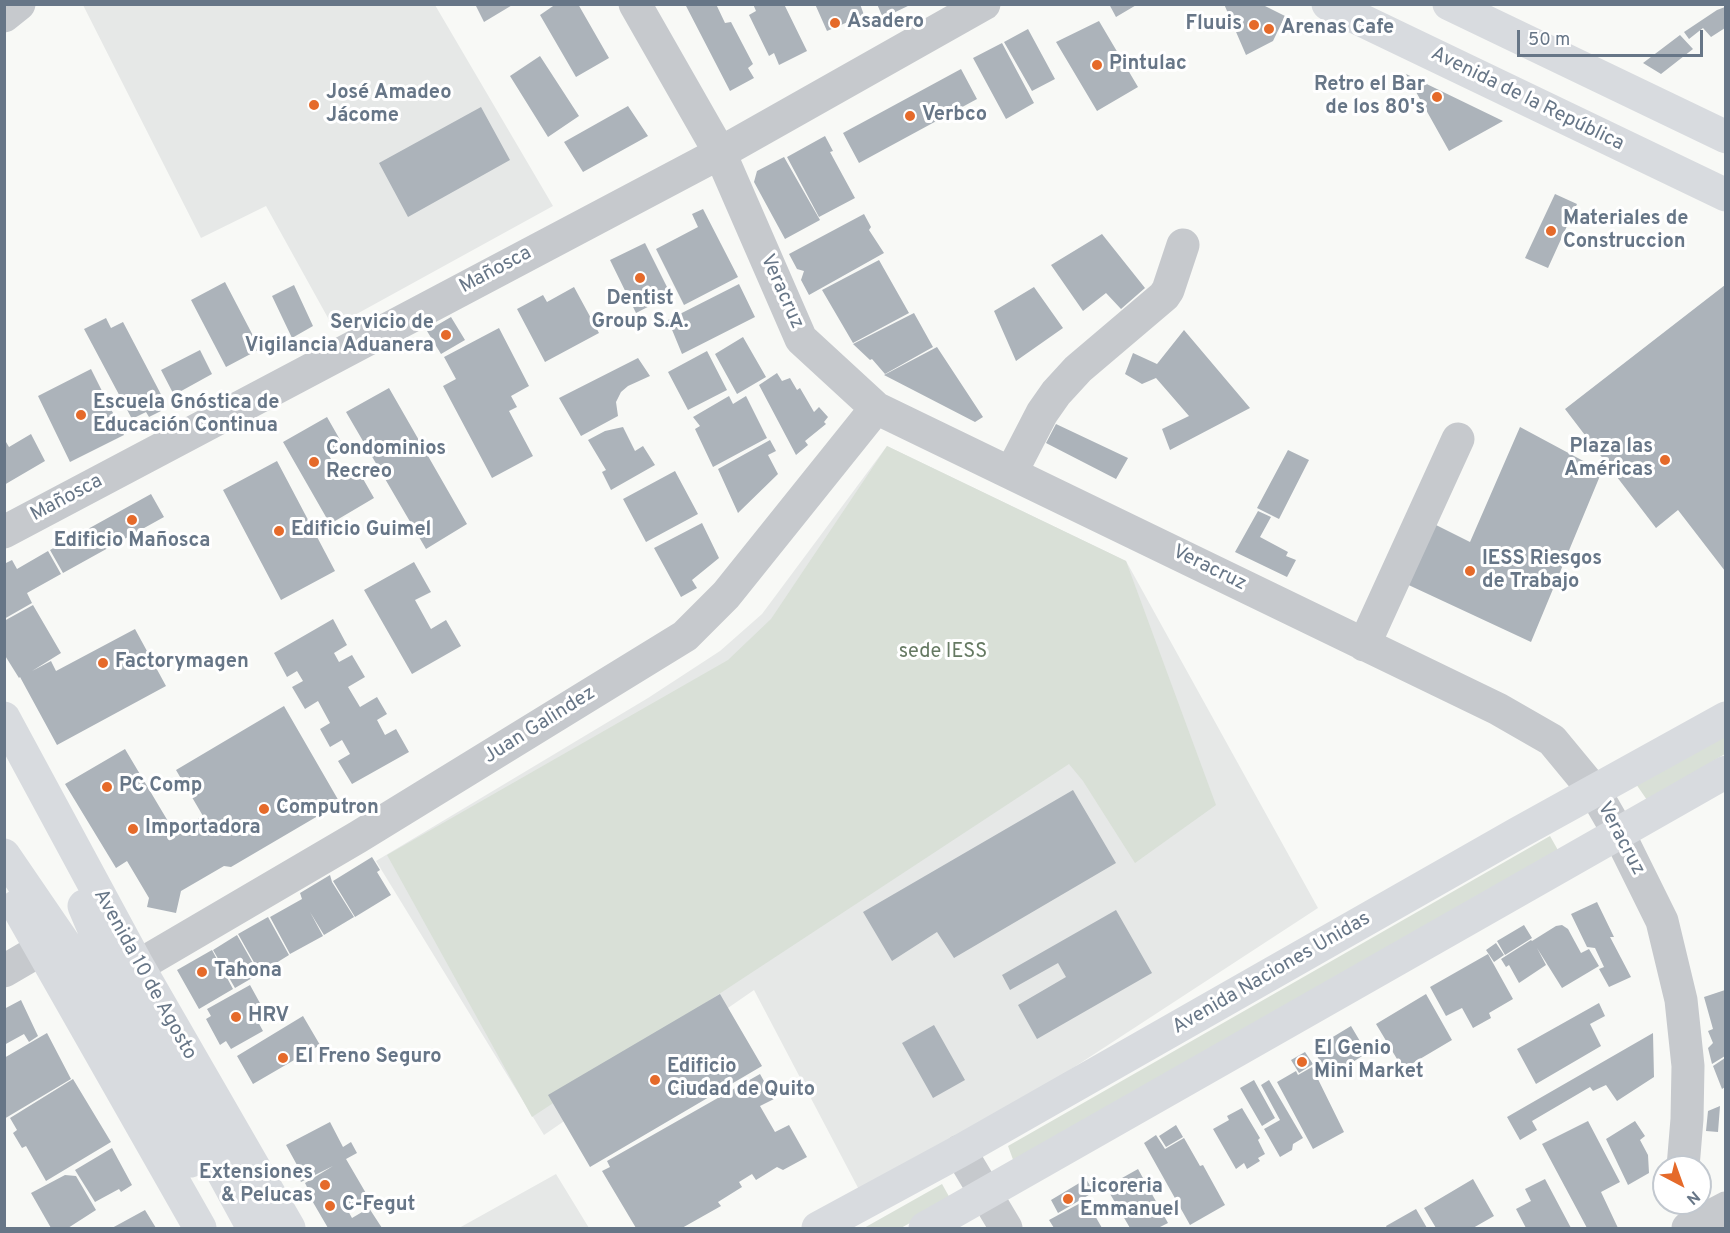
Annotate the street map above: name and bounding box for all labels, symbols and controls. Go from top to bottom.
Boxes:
place label: Asadero [847,11,924,35]
place label: Fluuis [1186,13,1242,37]
marker: Asadero [828,16,842,30]
place label: Arenas Cafe [1281,17,1394,41]
marker: Fluuis [1247,18,1261,32]
scale bar [1520,18,1706,56]
marker: Arenas Cafe [1262,22,1276,36]
text: 50 m [1528,29,1570,52]
street label: Avenida de la República [1427,43,1627,157]
place label: Pintulac [1109,53,1187,77]
marker: Pintulac [1090,58,1104,72]
place label: Retro el Bar de los 80's [1314,74,1425,121]
place label: José Amadeo Jácome [326,82,452,129]
marker: Retro el Bar de los 80's [1430,90,1444,104]
marker: José Amadeo Jácome [307,98,321,112]
place label: Verbco [922,104,987,128]
marker: Verbco [903,109,917,123]
place label: Materiales de Construccion [1563,208,1688,255]
marker: Materiales de Construccion [1544,224,1558,238]
street label: Mañosca [456,242,536,300]
street label: Veracruz [754,251,808,333]
marker: Dentist Group S.A. [633,271,647,285]
place label: Dentist Group S.A. [591,288,689,335]
place label: Servicio de Vigilancia Aduanera [245,312,434,359]
marker: Servicio de Vigilancia Aduanera [439,328,453,342]
place label: Escuela Gnóstica de Educación Continua [93,392,279,439]
marker: Escuela Gnóstica de Educación Continua [74,408,88,422]
place label: Plaza las Américas [1564,436,1653,483]
place label: Condominios Recreo [326,438,446,485]
marker: Plaza las Américas [1658,453,1672,467]
marker: Condominios Recreo [307,455,321,469]
street label: Mañosca [27,470,107,528]
marker: Edificio Mañosca [125,513,139,527]
place label: Edificio Guimel [291,519,431,543]
marker: Edificio Guimel [272,524,286,538]
place label: Edificio Mañosca [54,530,210,554]
street label: Veracruz [1168,541,1250,597]
place label: IESS Riesgos de Trabajo [1482,548,1602,595]
marker: IESS Riesgos de Trabajo [1463,564,1477,578]
park label: sede IESS [899,641,987,665]
place label: Factorymagen [115,651,249,675]
marker: Factorymagen [96,656,110,670]
street label: Juan Galindez [480,682,600,770]
place label: PC Comp [119,775,202,799]
marker: PC Comp [100,780,114,794]
place label: Computron [276,797,379,821]
street label: Veracruz [1591,798,1649,880]
marker: Computron [257,802,271,816]
place label: Importadora [145,817,261,841]
marker: Importadora [126,822,140,836]
street label: Avenida 10 de Agosto [87,885,201,1065]
street label: Avenida Naciones Unidas [1169,907,1375,1041]
place label: Tahona [214,960,282,984]
marker: Tahona [195,965,209,979]
place label: HRV [248,1005,289,1029]
marker: HRV [229,1010,243,1024]
place label: El Genio Mini Market [1314,1038,1424,1085]
place label: El Freno Seguro [295,1046,441,1070]
marker: El Freno Seguro [276,1051,290,1065]
marker: El Genio Mini Market [1295,1055,1309,1069]
place label: Edificio Ciudad de Quito [667,1056,815,1103]
marker: Edificio Ciudad de Quito [648,1073,662,1087]
north arrow [1652,1155,1712,1215]
place label: Extensiones & Pelucas [199,1162,313,1209]
place label: Licoreria Emmanuel [1080,1176,1179,1223]
marker: Extensiones & Pelucas [318,1178,332,1192]
text: N [1682,1186,1703,1208]
marker: Licoreria Emmanuel [1061,1192,1075,1206]
place label: C-Fegut [342,1194,415,1218]
marker: C-Fegut [323,1199,337,1213]

